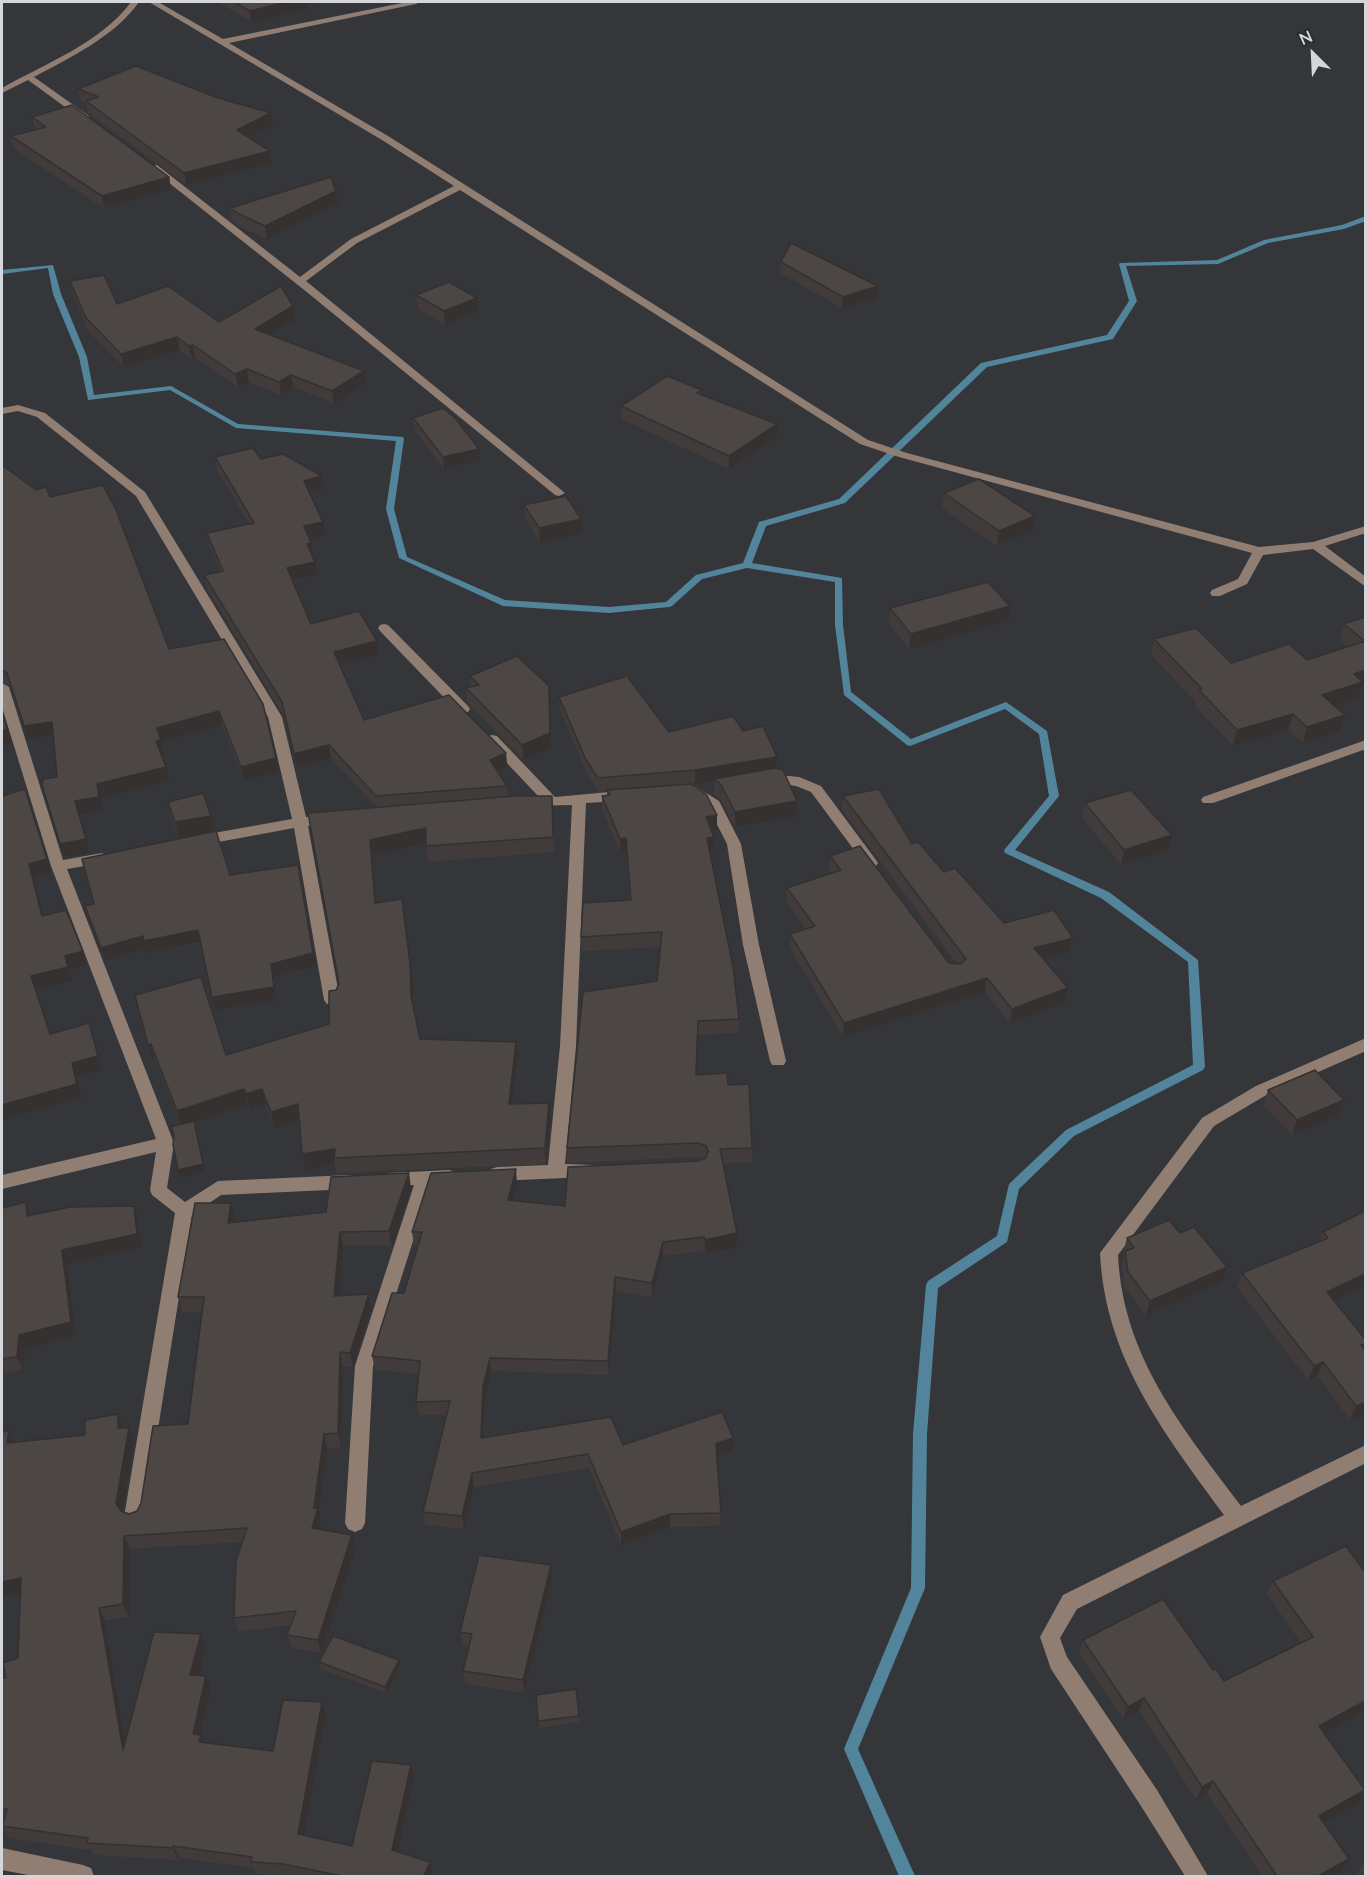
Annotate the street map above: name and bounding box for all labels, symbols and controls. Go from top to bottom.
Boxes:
north arrow [1283,24,1343,84]
text: N [1296,26,1315,48]

